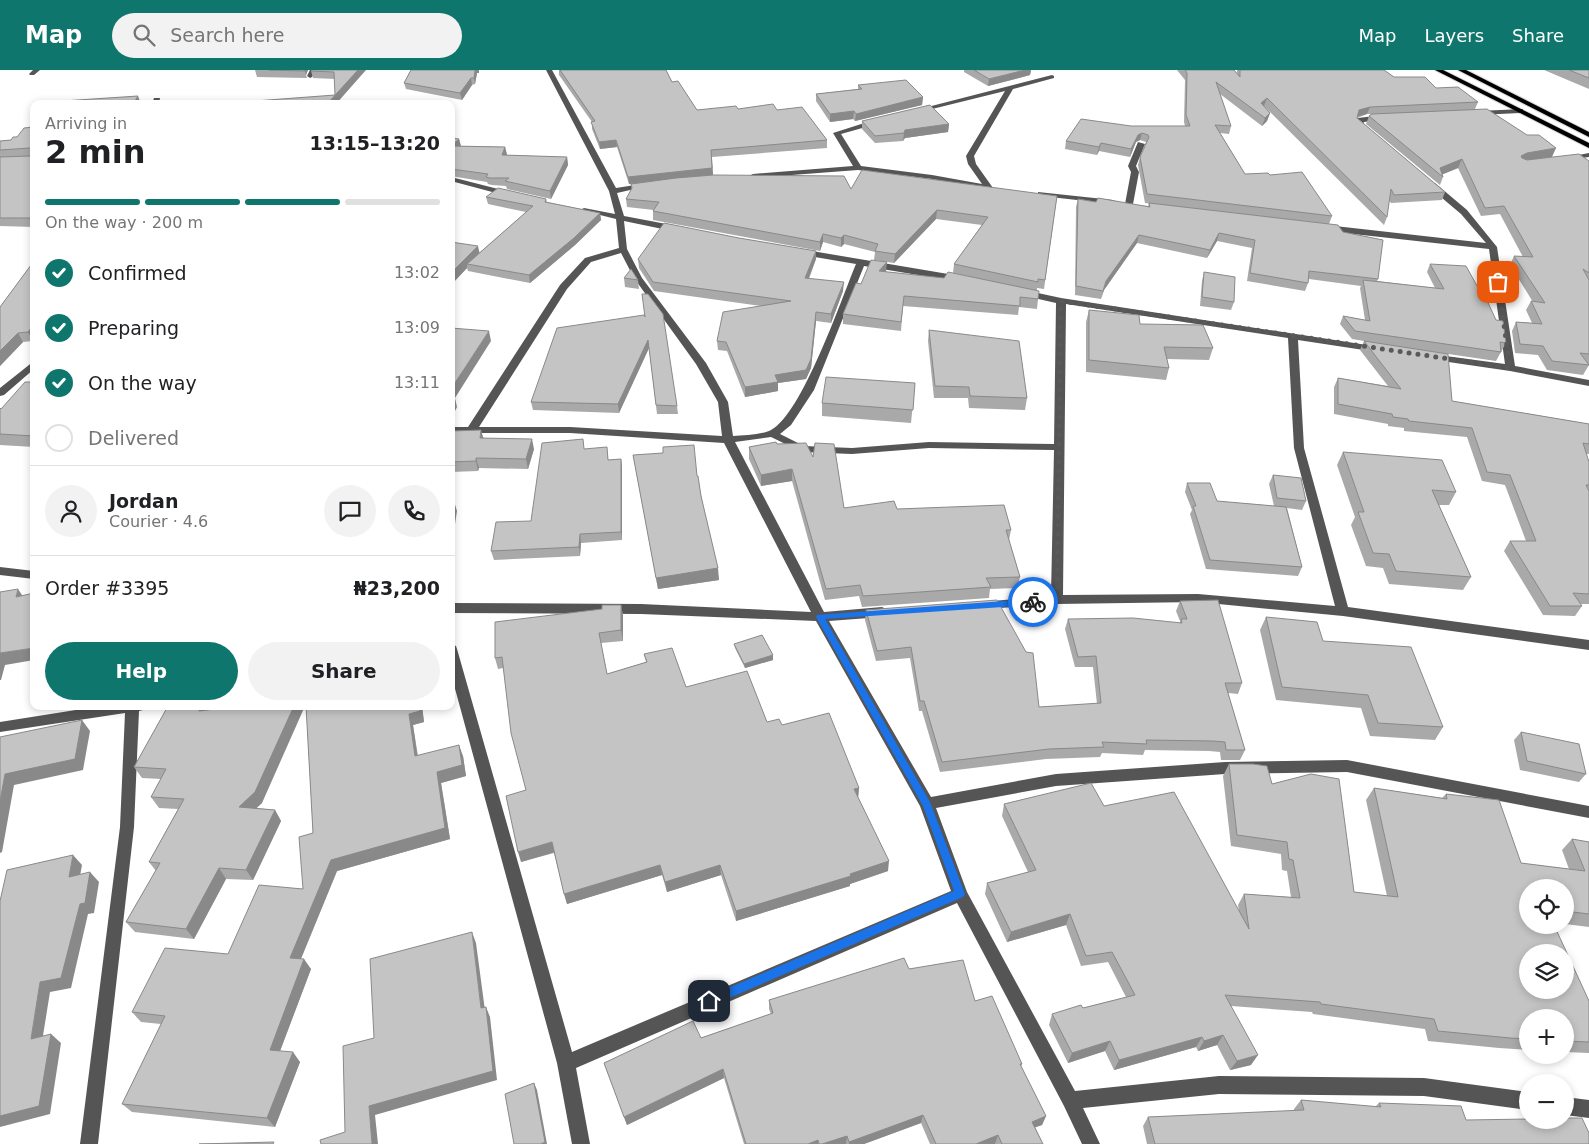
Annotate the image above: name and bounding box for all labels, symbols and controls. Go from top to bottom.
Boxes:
search box [112,13,462,58]
text: Map [25,21,82,49]
icon: search [130,21,158,49]
text: Search here [170,24,284,46]
text: Map [1358,25,1396,46]
text: Layers [1424,25,1484,46]
text: Share [1512,25,1564,46]
text: Arriving in [45,114,127,133]
text: 13:15–13:20 [310,132,440,154]
text: 2 min [45,133,146,171]
text: On the way · 200 m [45,213,203,232]
icon: check [45,259,73,287]
pin [1477,261,1519,303]
text: Confirmed [88,262,187,284]
text: 13:02 [394,263,440,282]
icon: bag [1484,268,1512,296]
icon: check [45,314,73,342]
text: Preparing [88,317,179,339]
text: 13:09 [394,318,440,337]
icon: check [45,369,73,397]
text: On the way [88,372,197,394]
text: 13:11 [394,373,440,392]
text: Delivered [88,427,179,449]
button: person [45,485,97,537]
button: chat [324,485,376,537]
button: phone [388,485,440,537]
text: Jordan [109,490,178,512]
text: Courier · 4.6 [109,512,208,531]
text: Order #3395 [45,577,169,599]
text: ₦23,200 [353,577,440,599]
courier [1008,577,1058,627]
icon: bike [1019,588,1047,616]
button: Help [45,642,238,700]
button: Share [248,642,440,700]
map controls [1519,879,1574,1129]
button: locate [1519,879,1574,934]
button: layers [1519,944,1574,999]
pin [688,980,730,1022]
icon: home [695,987,723,1015]
button: + [1519,1009,1574,1064]
button: − [1519,1074,1574,1129]

